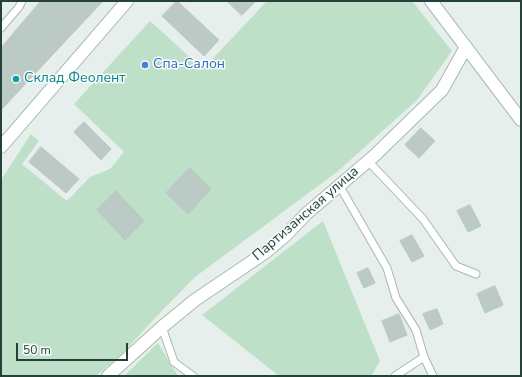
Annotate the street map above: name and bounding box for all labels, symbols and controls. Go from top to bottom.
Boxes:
place label: Спа-Салон [153,57,225,73]
marker: Спа-Салон [140,60,150,70]
place label: Склад Феолент [24,71,126,87]
marker: Склад Феолент [11,74,21,84]
street label: Партизанская улица [249,163,363,265]
scale bar [18,335,130,361]
text: 50 m [23,342,51,358]

